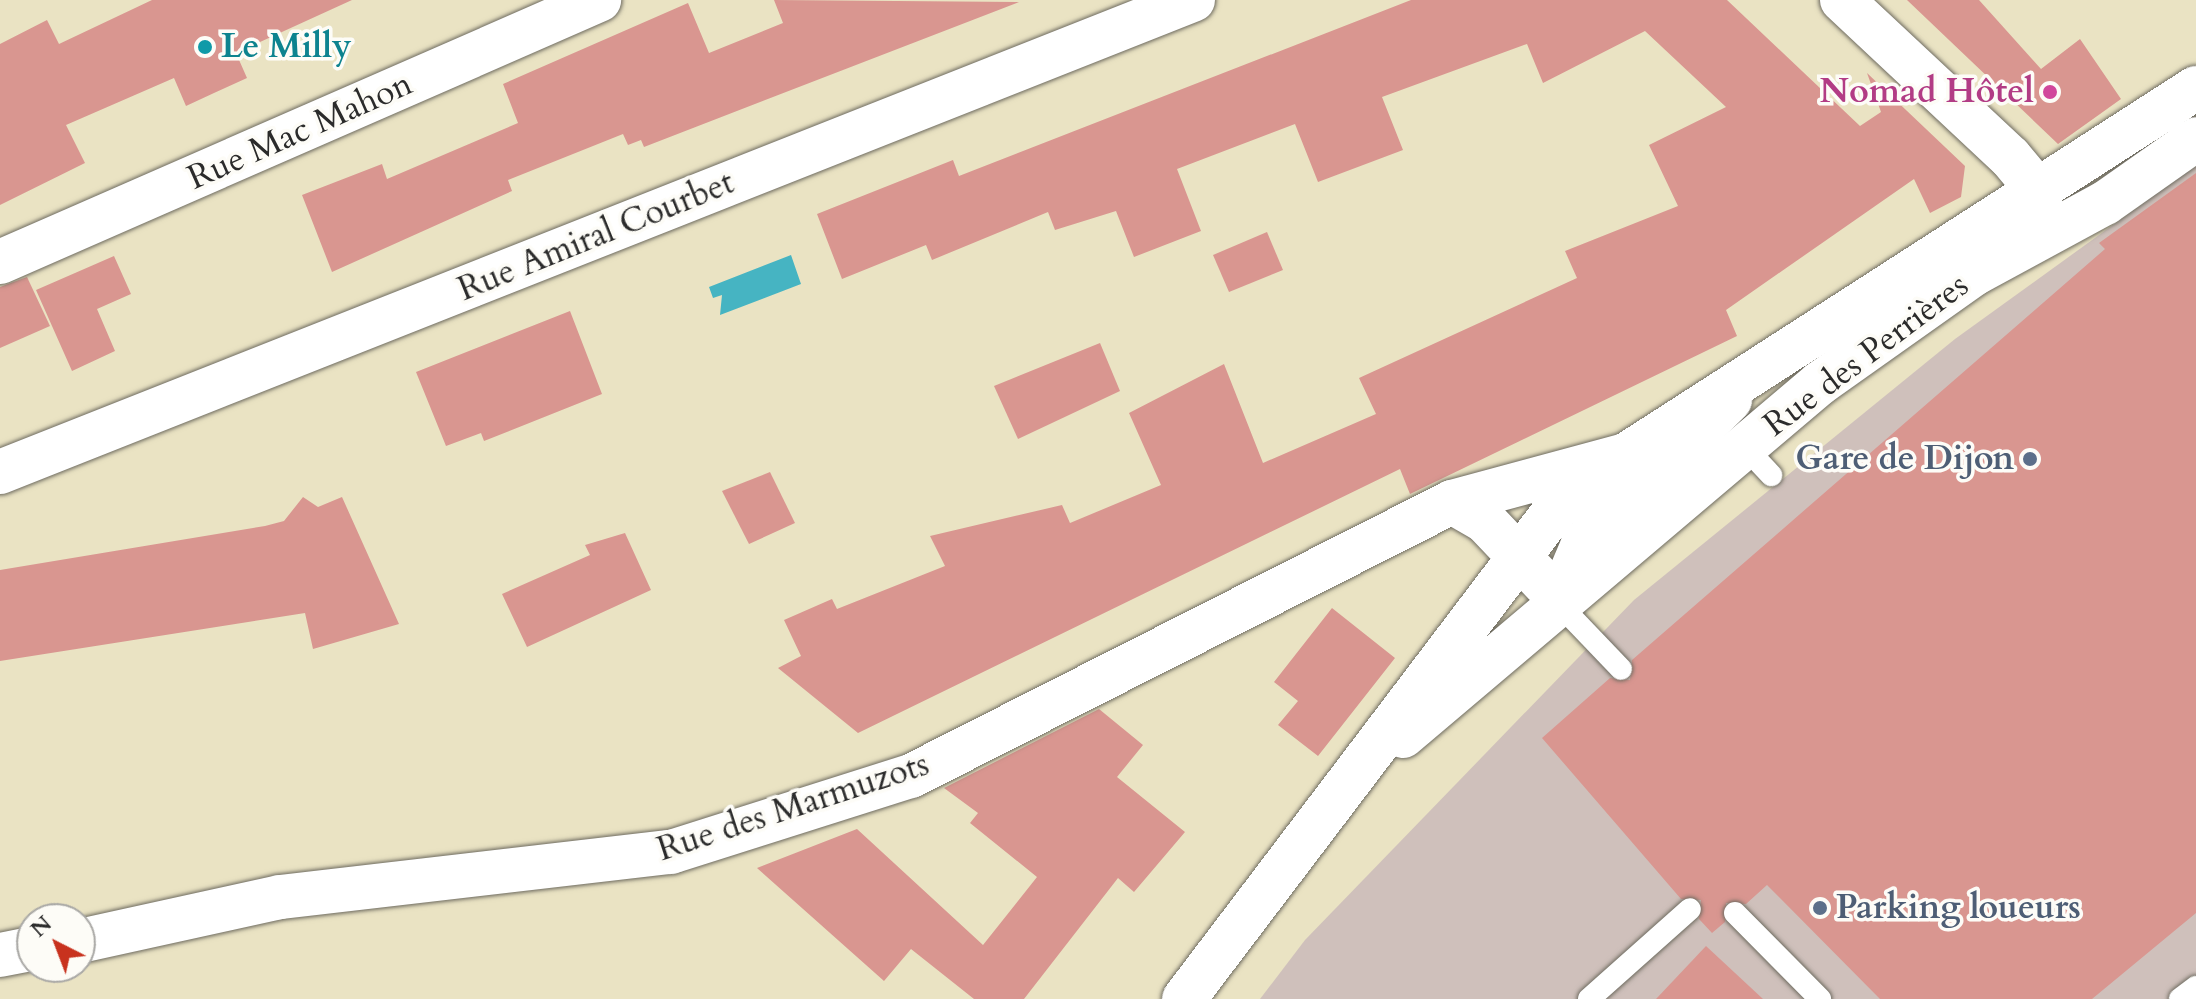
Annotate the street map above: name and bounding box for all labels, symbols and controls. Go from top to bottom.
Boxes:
place label: Le Milly [221,27,352,67]
marker: Le Milly [196,38,214,56]
street label: Rue Mac Mahon [182,63,418,199]
place label: Nomad Hôtel [1819,72,2034,112]
marker: Nomad Hôtel [2041,83,2059,101]
street label: Rue Amiral Courbet [452,162,740,310]
street label: Rue des Perrières [1756,265,1976,445]
place label: Gare de Dijon [1795,439,2014,479]
marker: Gare de Dijon [2021,450,2039,468]
street label: Rue des Marmuzots [652,744,934,870]
place label: Parking loueurs [1836,888,2081,928]
marker: Parking loueurs [1811,899,1829,917]
north arrow [16,903,96,983]
text: N [24,909,58,944]

